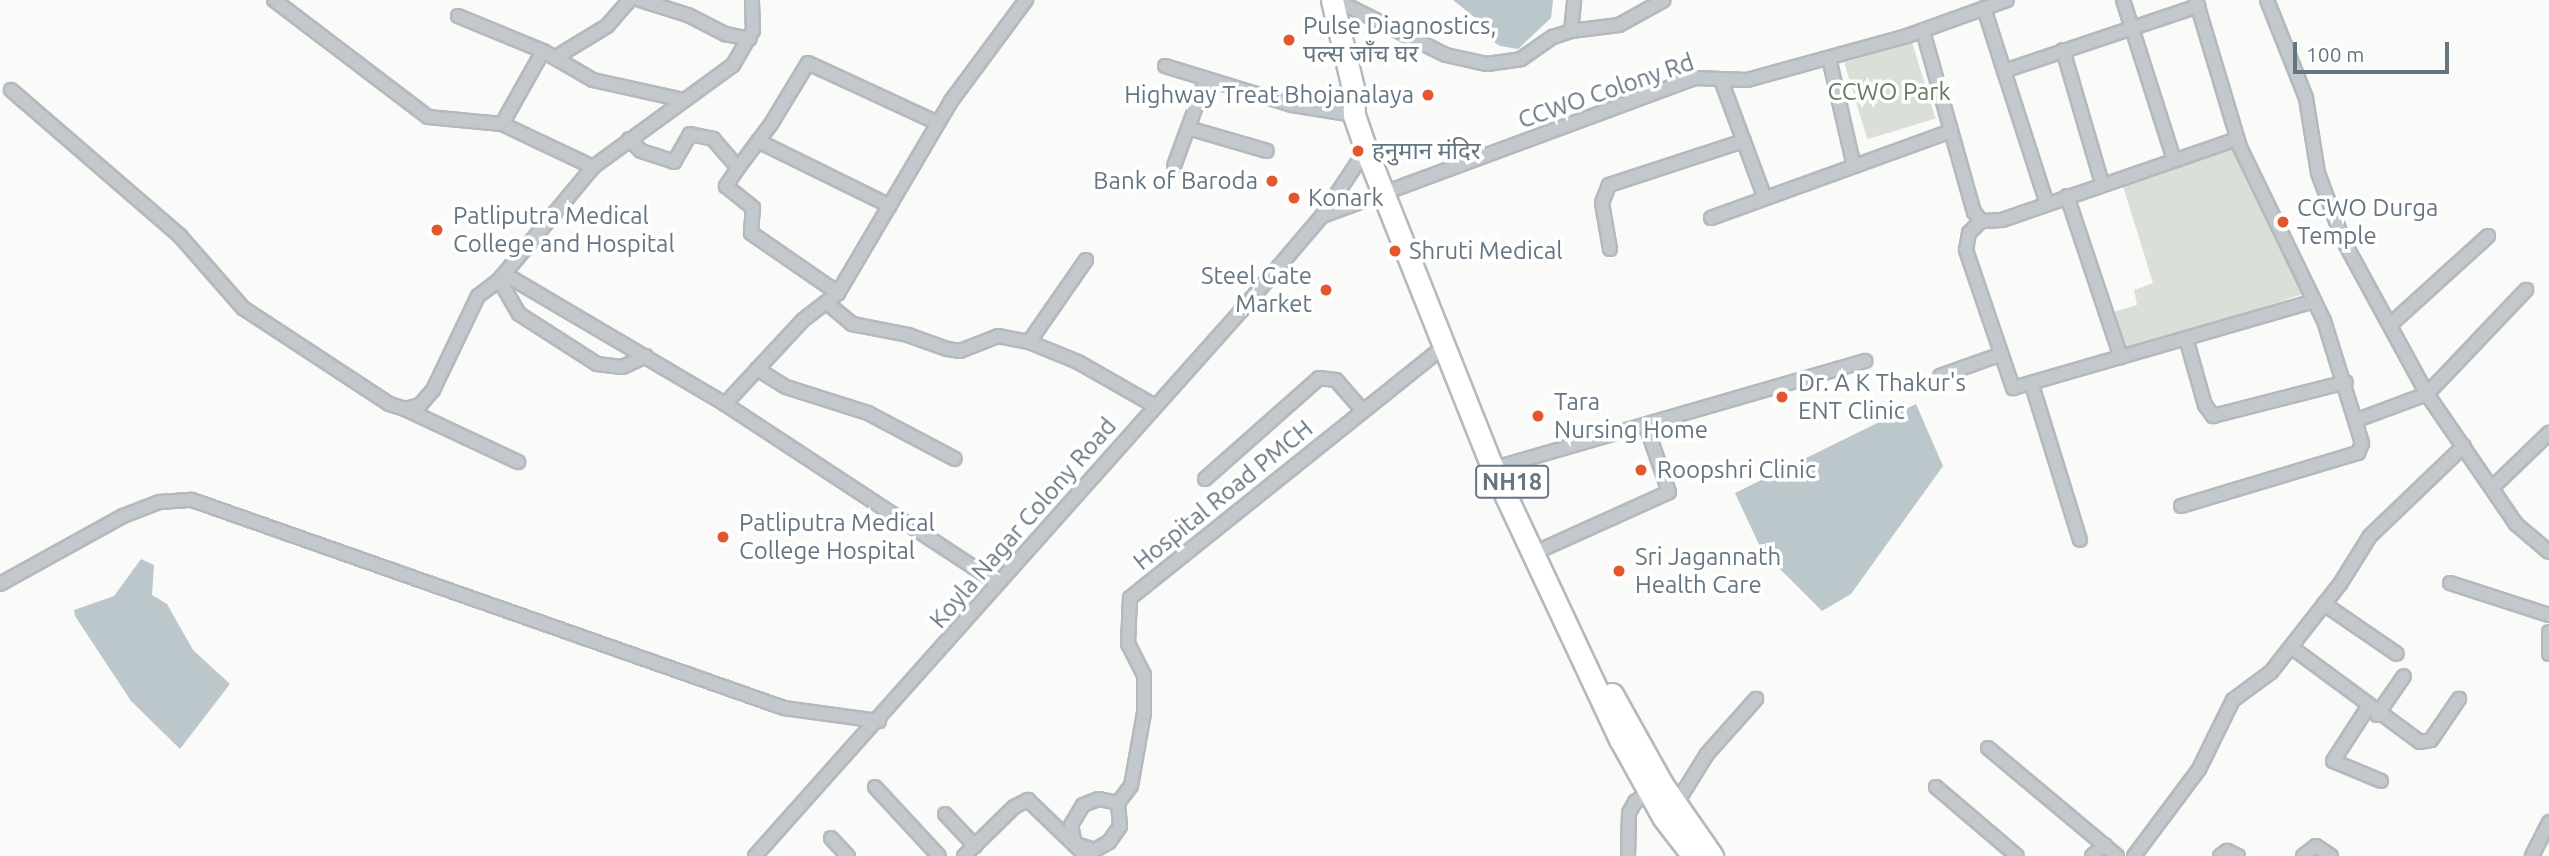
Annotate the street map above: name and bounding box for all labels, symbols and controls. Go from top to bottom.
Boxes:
place label: Pulse Diagnostics, पल्स जाँच घर [1303,12,1496,68]
scale bar [2297,28,2453,72]
marker: Pulse Diagnostics, पल्स जाँच घर [1281,32,1297,48]
text: 100 m [2306,42,2364,66]
street label: CCWO Colony Rd [1514,47,1698,135]
park label: CCWO Park [1827,78,1951,106]
place label: Highway Treat Bhojanalaya [1124,81,1414,109]
marker: Highway Treat Bhojanalaya [1420,87,1436,103]
place label: हनुमान मंदिर [1372,137,1481,165]
marker: हनुमान मंदिर [1350,143,1366,159]
place label: Bank of Baroda [1093,167,1258,195]
marker: Bank of Baroda [1264,173,1280,189]
place label: Konark [1308,184,1384,212]
marker: Konark [1286,190,1302,206]
place label: CCWO Durga Temple [2297,194,2438,250]
place label: Patliputra Medical College and Hospital [453,202,675,258]
marker: CCWO Durga Temple [2275,214,2291,230]
marker: Patliputra Medical College and Hospital [427,220,447,240]
place label: Shruti Medical [1409,237,1563,265]
marker: Shruti Medical [1387,243,1403,259]
place label: Steel Gate Market [1201,262,1312,318]
marker: Steel Gate Market [1318,282,1334,298]
place label: Dr. A K Thakur's ENT Clinic [1798,369,1966,425]
marker: Dr. A K Thakur's ENT Clinic [1772,387,1792,407]
place label: Tara Nursing Home [1554,388,1708,444]
marker: Tara Nursing Home [1528,406,1548,426]
street label: Koyla Nagar Colony Road [924,412,1122,634]
street label: Hospital Road PMCH [1128,414,1318,576]
place label: Roopshri Clinic [1657,456,1816,484]
marker: Roopshri Clinic [1631,460,1651,480]
road number: NH18 [1474,462,1550,502]
place label: Patliputra Medical College Hospital [739,509,935,565]
marker: Patliputra Medical College Hospital [713,527,733,547]
place label: Sri Jagannath Health Care [1635,543,1781,599]
marker: Sri Jagannath Health Care [1609,561,1629,581]

